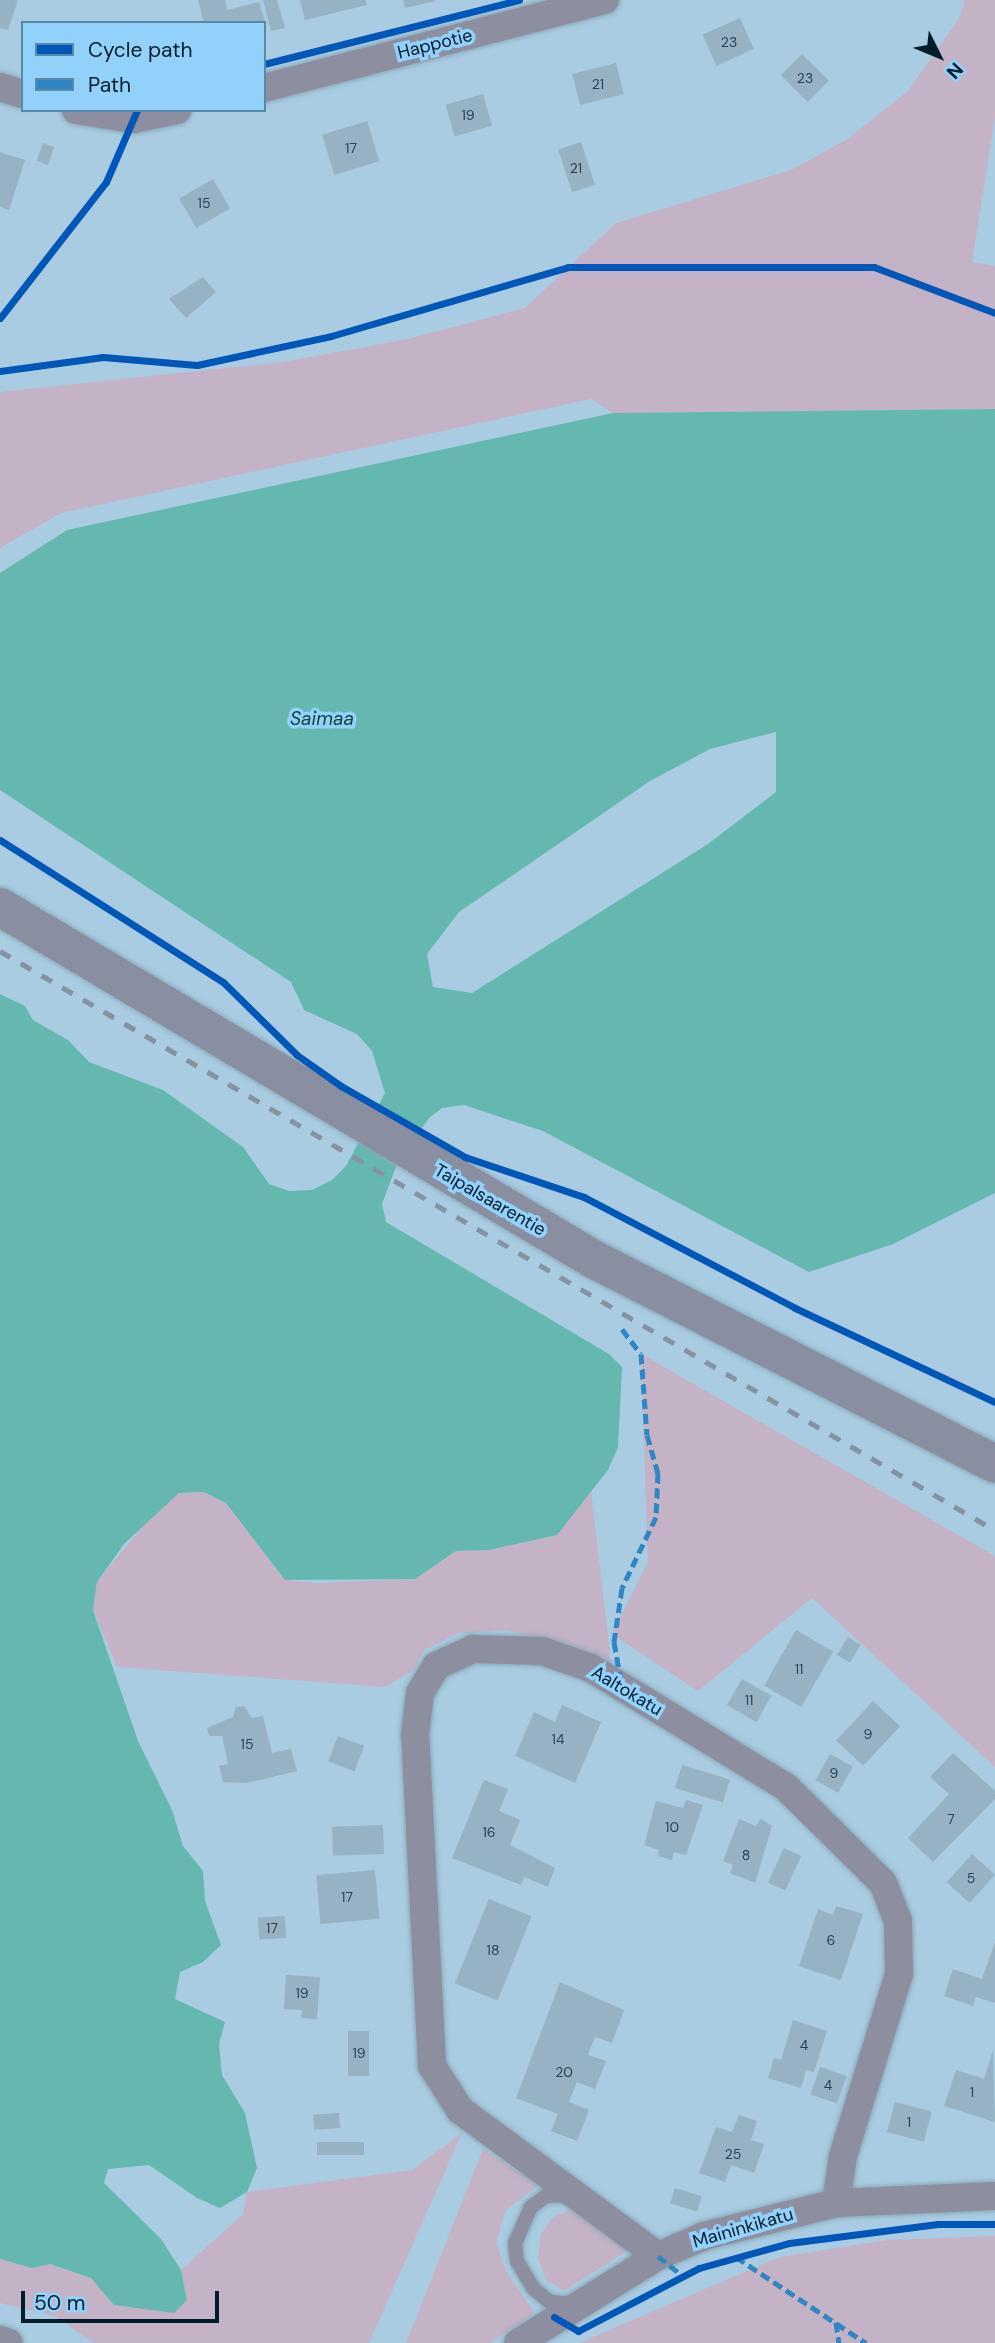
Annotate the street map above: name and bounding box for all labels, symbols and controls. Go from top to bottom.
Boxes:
legend [21,21,266,112]
north arrow [904,21,974,91]
street label: Happotie [395,24,475,64]
house number: 23 [721,34,737,50]
text: Cycle path [88,36,193,64]
text: N [941,57,969,84]
house number: 23 [797,70,813,86]
text: Path [88,71,131,99]
house number: 21 [592,76,604,92]
house number: 19 [461,107,475,123]
house number: 17 [345,140,357,156]
house number: 21 [570,160,582,176]
house number: 15 [198,195,210,211]
water label: Saimaa [290,708,354,730]
street label: Taipalsaarentie [430,1159,550,1241]
street label: Aaltokatu [588,1661,666,1721]
house number: 11 [795,1661,803,1677]
house number: 11 [745,1692,753,1708]
house number: 9 [864,1726,872,1742]
house number: 14 [552,1731,564,1747]
house number: 15 [241,1736,253,1752]
house number: 9 [830,1765,838,1781]
house number: 7 [947,1811,955,1827]
house number: 10 [665,1819,679,1835]
house number: 16 [482,1824,496,1840]
house number: 8 [742,1847,750,1863]
house number: 5 [967,1870,975,1886]
house number: 17 [341,1889,353,1905]
house number: 17 [266,1920,278,1936]
house number: 6 [827,1932,835,1948]
house number: 18 [487,1942,499,1958]
house number: 19 [295,1985,309,2001]
house number: 4 [800,2037,808,2053]
house number: 19 [352,2045,366,2061]
house number: 20 [555,2064,573,2080]
house number: 4 [824,2077,832,2093]
house number: 1 [970,2084,974,2100]
house number: 1 [907,2114,911,2130]
house number: 25 [725,2146,741,2162]
street label: Maininkikatu [690,2203,796,2253]
scale bar [24,2276,222,2320]
text: 50 m [34,2289,85,2317]

